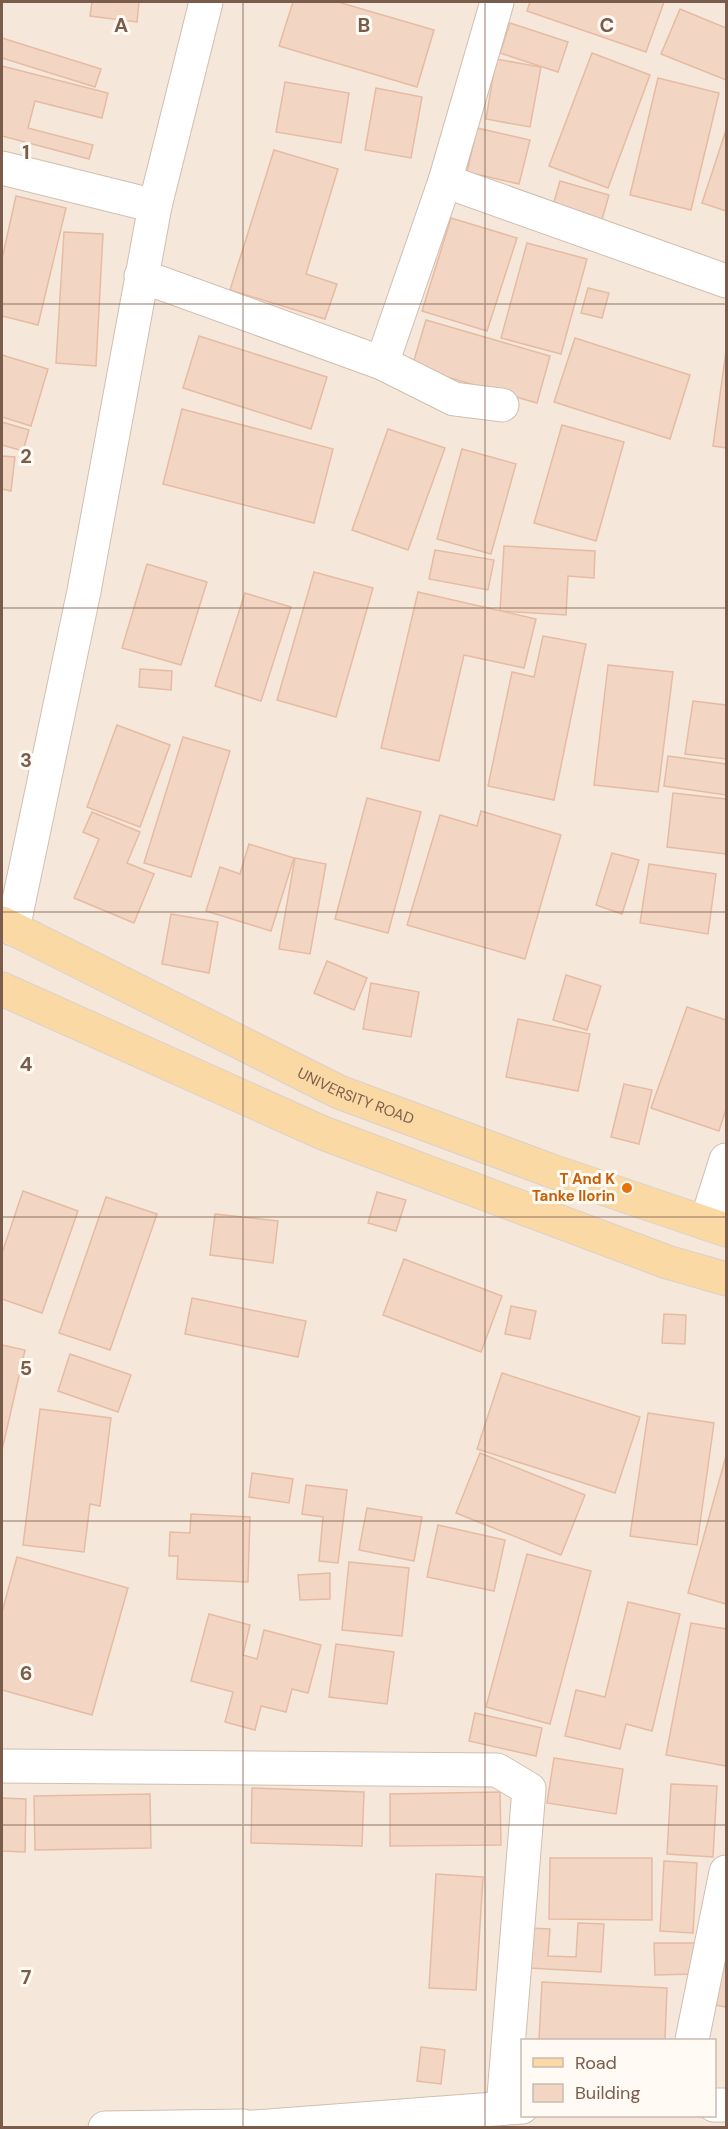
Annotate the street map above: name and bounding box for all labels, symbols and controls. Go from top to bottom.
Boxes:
text: A [114,12,128,38]
text: B [358,12,370,38]
text: C [600,12,614,38]
text: 1 [22,139,30,165]
text: 2 [20,443,32,469]
text: 3 [20,747,32,773]
text: 4 [20,1051,33,1077]
street label: UNIVERSITY ROAD [294,1063,417,1129]
place label: T And K Tanke Ilorin [532,1169,615,1206]
marker: T And K Tanke Ilorin [620,1181,634,1195]
text: 5 [20,1355,32,1381]
text: 6 [20,1660,32,1686]
text: 7 [21,1964,32,1990]
legend [521,2039,716,2117]
text: Road [575,2051,617,2075]
text: Building [575,2081,640,2105]

